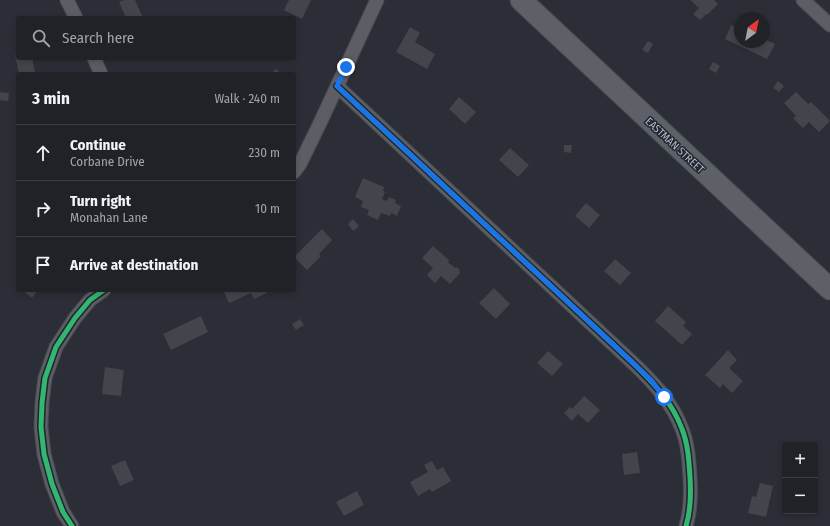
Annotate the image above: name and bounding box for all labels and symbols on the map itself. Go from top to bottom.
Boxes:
north arrow [734,12,770,48]
route end [337,58,355,76]
street label: EASTMAN STREET [643,115,707,177]
route start [655,388,673,406]

